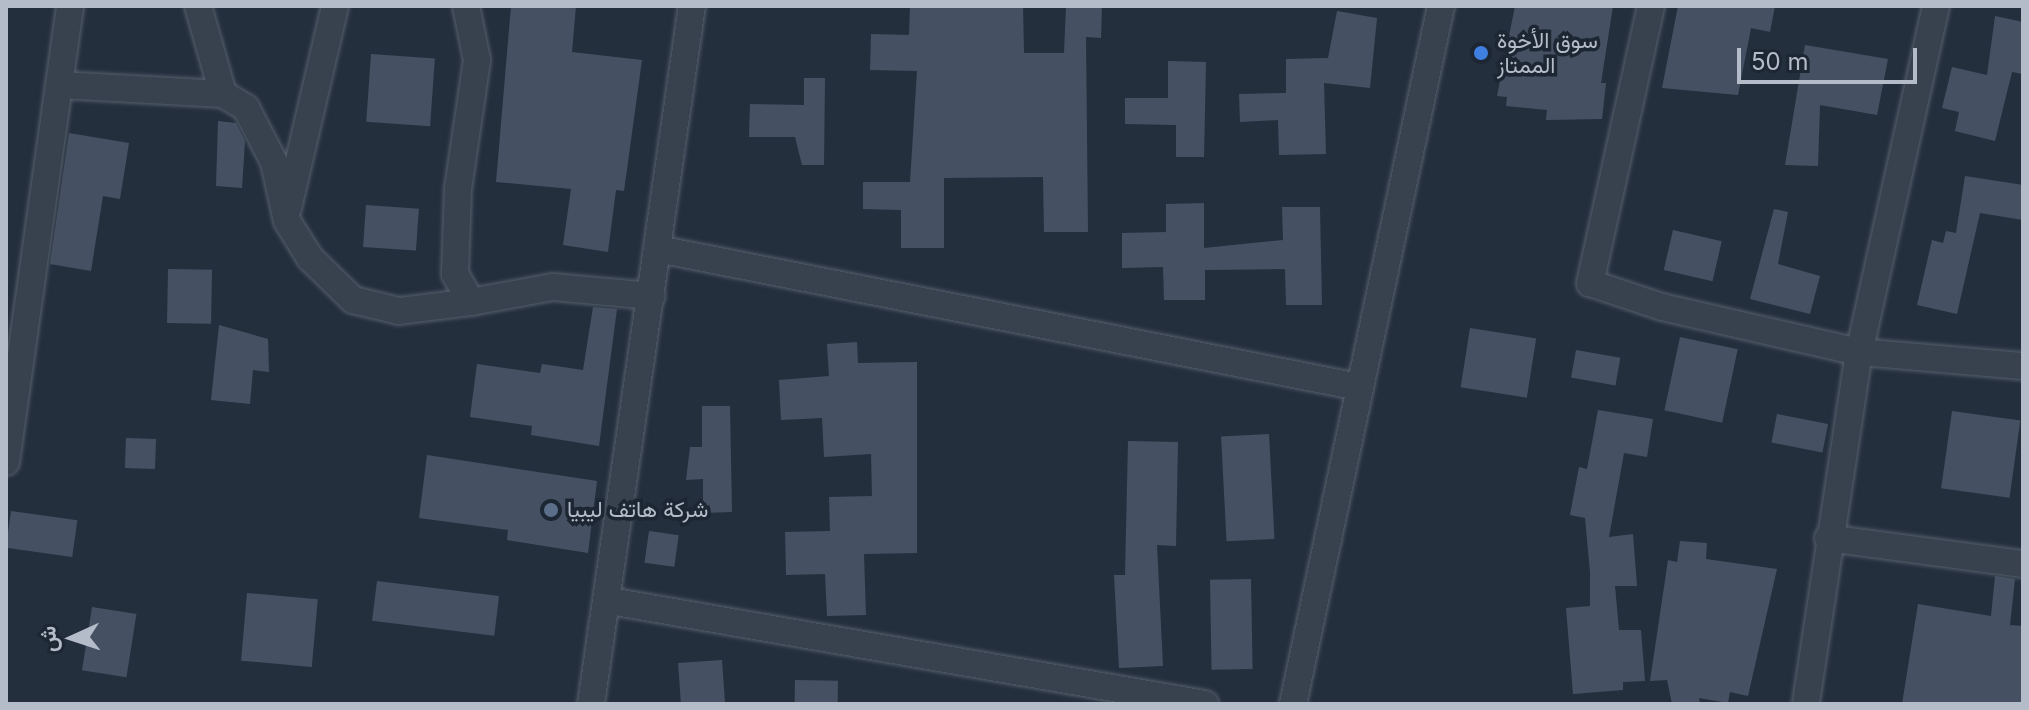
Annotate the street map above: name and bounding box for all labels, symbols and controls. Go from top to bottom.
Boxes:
place label: سوق الأخوة الممتاز [1497,27,1598,78]
scale bar [1741,32,1921,82]
marker: سوق الأخوة الممتاز [1472,44,1490,62]
text: 50 m [1751,47,1809,76]
place label: شركة هاتف ليبيا [567,497,708,523]
marker: شركة هاتف ليبيا [542,501,560,519]
north arrow [32,598,112,678]
text: ش [34,625,62,653]

